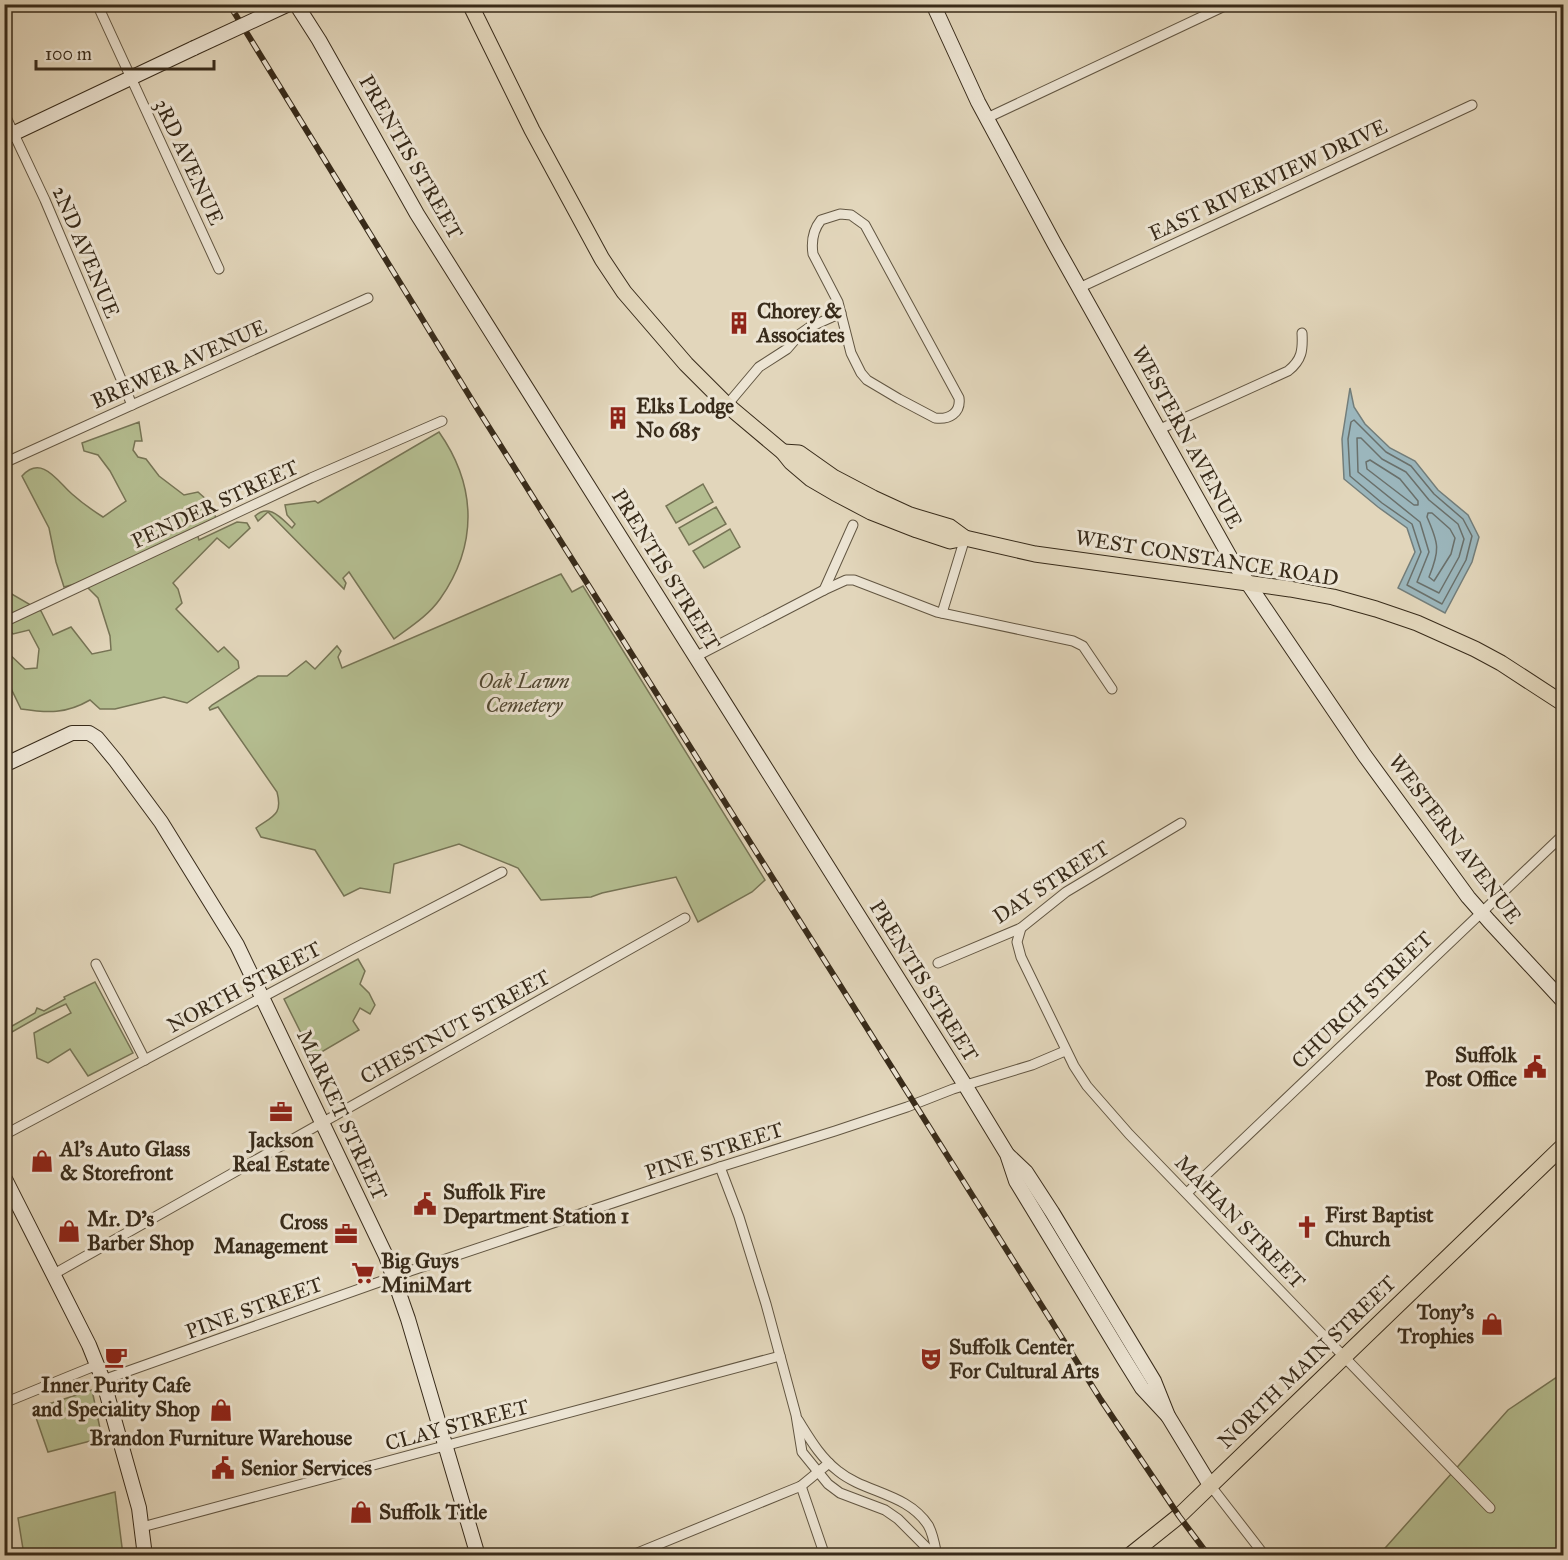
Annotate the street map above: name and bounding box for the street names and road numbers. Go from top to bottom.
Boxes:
street label: PRENTIS STREET [353,70,469,244]
street label: 3RD AVENUE [148,95,230,229]
street label: EAST RIVERVIEW DRIVE [1145,113,1391,247]
street label: 2ND AVENUE [47,182,125,322]
street label: BREWER AVENUE [87,314,271,414]
street label: WESTERN AVENUE [1126,341,1248,533]
street label: PENDER STREET [127,454,303,554]
street label: PRENTIS STREET [606,485,726,655]
street label: WEST CONSTANCE ROAD [1073,524,1341,592]
street label: WESTERN AVENUE [1383,749,1527,929]
street label: DAY STREET [988,835,1114,929]
street label: PRENTIS STREET [864,896,984,1066]
street label: CHURCH STREET [1286,926,1438,1074]
street label: NORTH STREET [163,935,325,1039]
street label: CHESTNUT STREET [356,964,554,1090]
street label: MARKET STREET [291,1026,393,1204]
street label: PINE STREET [641,1116,787,1186]
street label: MAHAN STREET [1169,1150,1311,1294]
street label: NORTH MAIN STREET [1212,1270,1402,1454]
street label: PINE STREET [182,1271,326,1345]
street label: CLAY STREET [382,1393,532,1457]

